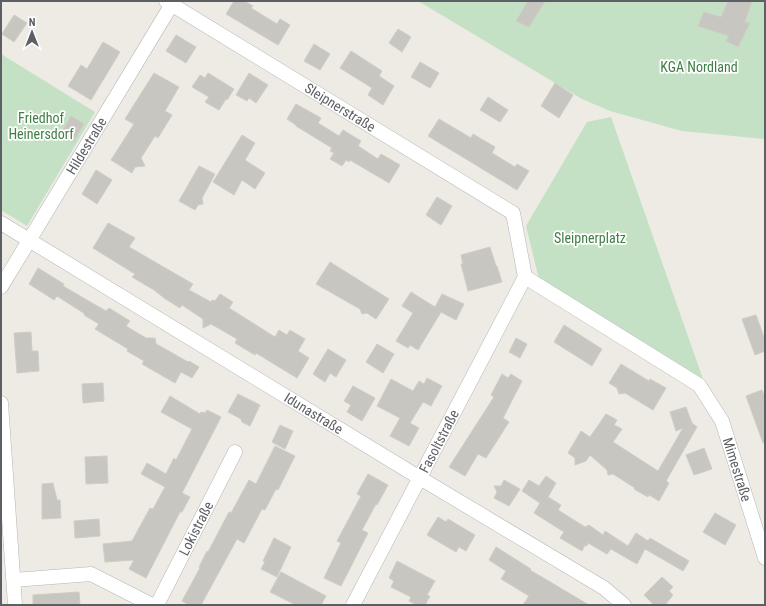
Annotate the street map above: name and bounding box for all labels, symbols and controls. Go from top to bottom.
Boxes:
north arrow [12,12,52,52]
text: N [29,16,36,29]
park label: KGA Nordland [660,59,738,75]
street label: Sleipnerstraße [302,80,379,135]
park label: Friedhof Heinersdorf [8,110,74,142]
street label: Hildestraße [63,114,110,177]
park label: Sleipnerplatz [554,230,626,246]
street label: Idunastraße [281,389,346,437]
street label: Fasoltstraße [416,406,462,476]
street label: Mimestraße [720,436,755,504]
street label: Lokistraße [176,498,217,558]

